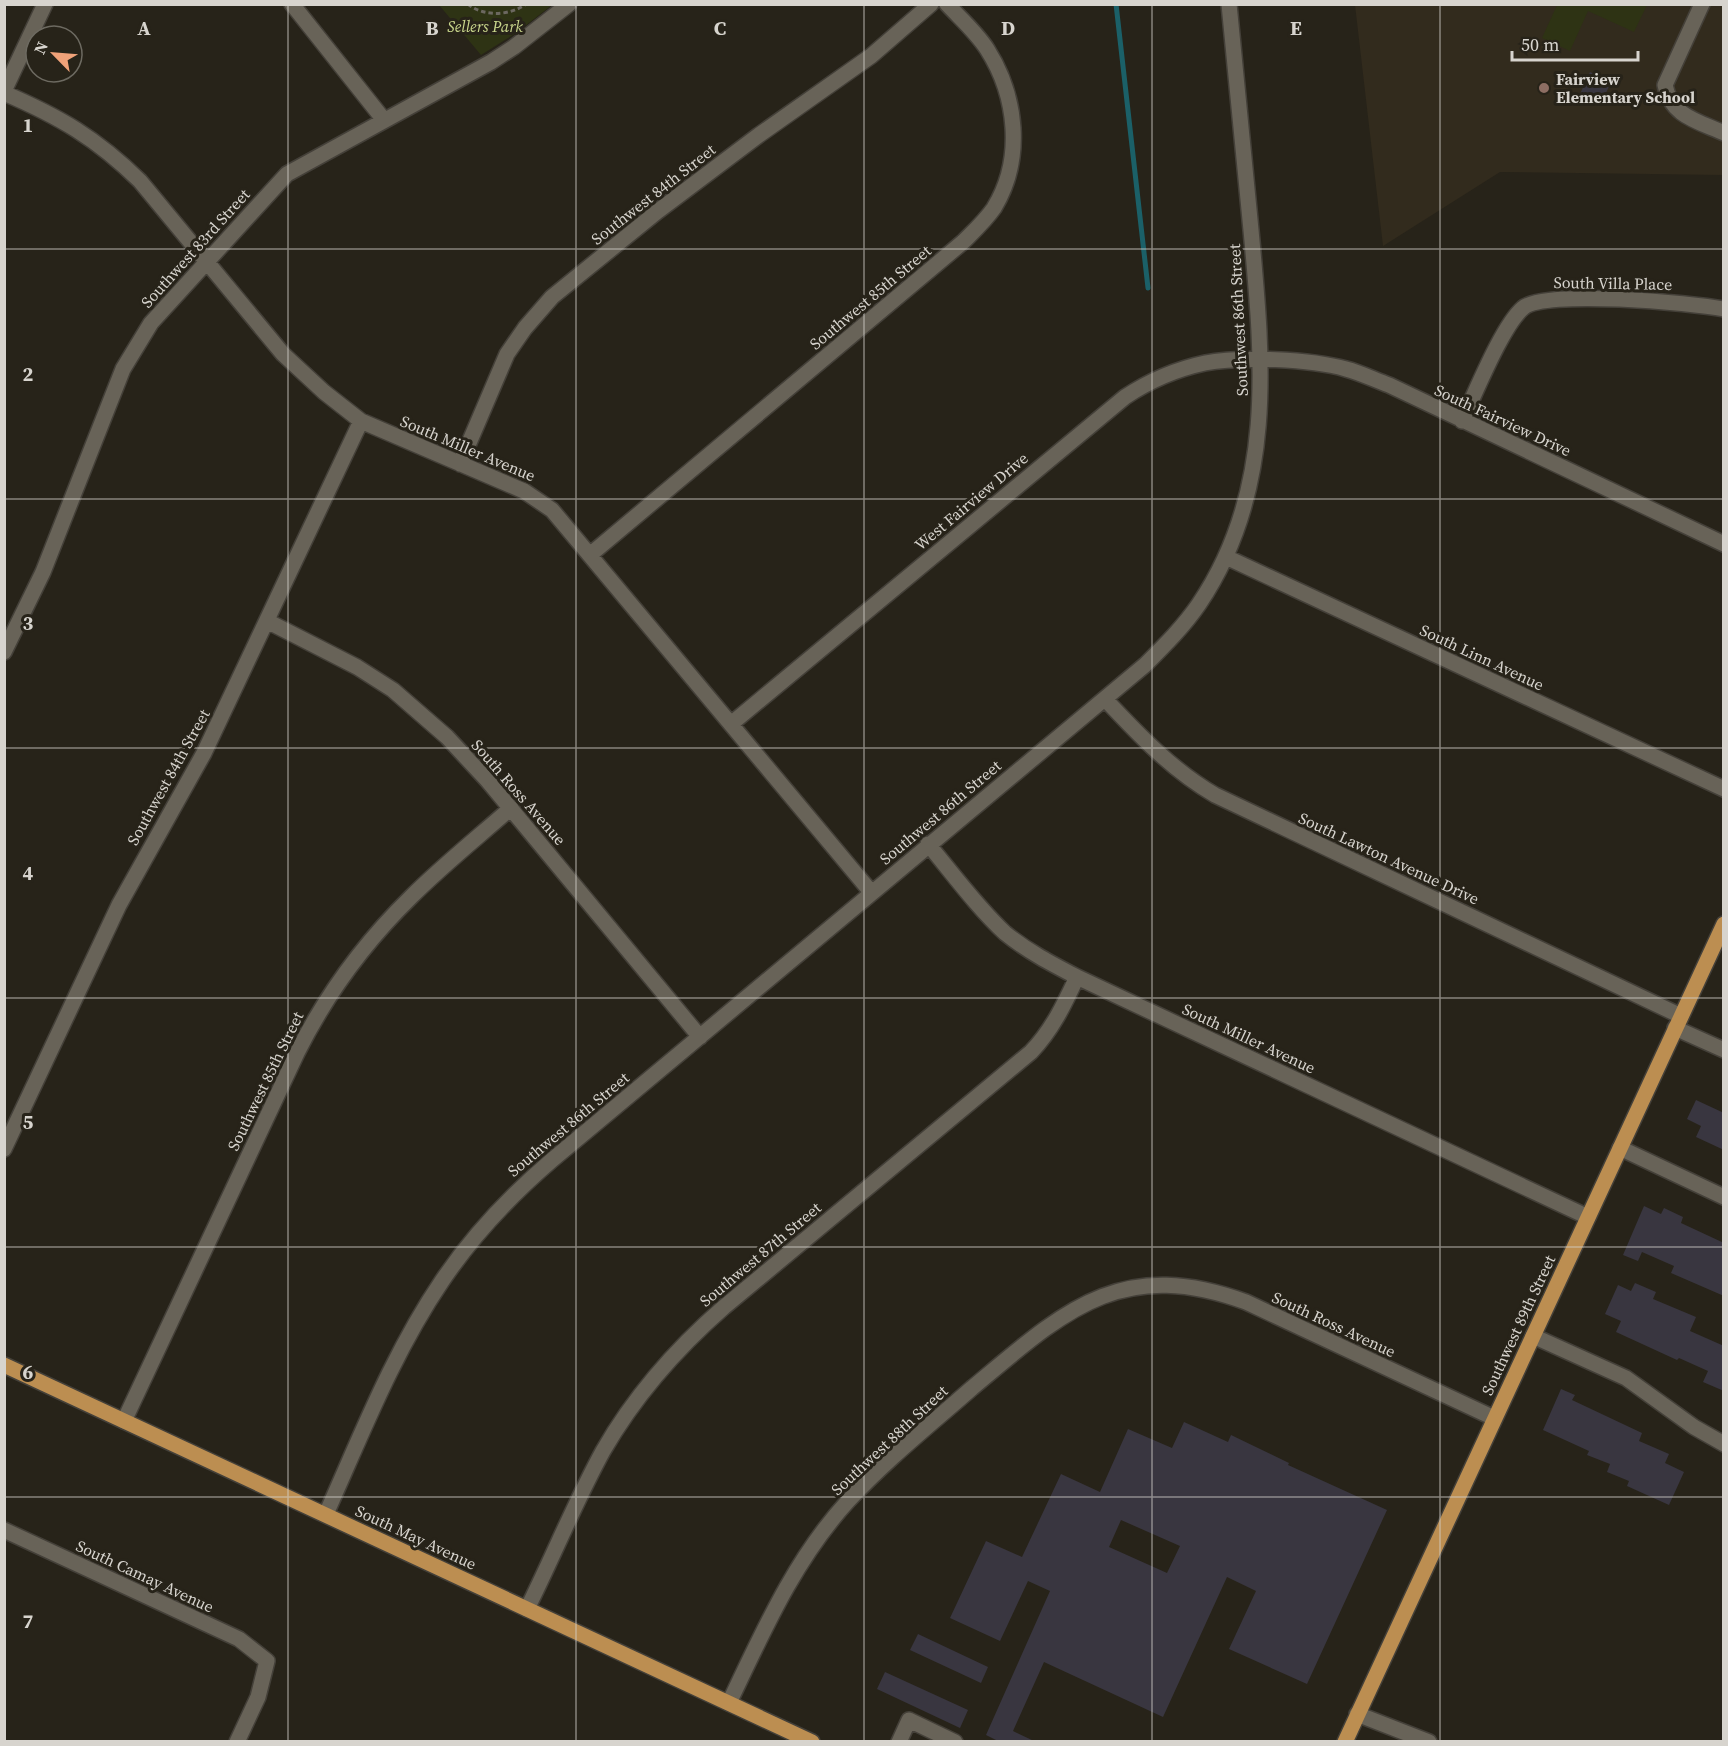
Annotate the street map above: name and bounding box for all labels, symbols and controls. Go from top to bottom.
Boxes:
text: A [137,14,151,42]
text: B [425,14,439,42]
text: C [714,14,726,42]
text: D [1001,14,1015,42]
text: E [1290,14,1302,42]
park label: Sellers Park [447,15,523,37]
north arrow [24,24,84,84]
scale bar [1512,24,1638,62]
text: 50 m [1521,32,1559,57]
text: N [28,37,53,58]
place label: Fairview Elementary School [1556,68,1695,108]
marker: Fairview Elementary School [1537,81,1551,95]
text: 1 [23,111,33,139]
street label: Southwest 84th Street [586,138,720,250]
street label: Southwest 83rd Street [136,183,255,312]
street label: Southwest 85th Street [805,239,936,354]
street label: Southwest 86th Street [1223,243,1253,397]
street label: South Villa Place [1553,271,1673,295]
text: 2 [23,360,34,388]
street label: South Fairview Drive [1431,379,1575,461]
street label: South Miller Avenue [397,410,539,486]
street label: West Fairview Drive [909,447,1033,555]
text: 3 [23,609,34,637]
street label: South Linn Avenue [1416,619,1548,695]
street label: Southwest 84th Street [121,704,215,849]
street label: South Ross Avenue [467,734,571,850]
street label: Southwest 86th Street [875,754,1006,869]
street label: South Lawton Avenue Drive [1295,806,1483,910]
text: 4 [23,859,34,887]
street label: South Miller Avenue [1179,997,1319,1079]
street label: Southwest 85th Street [222,1007,309,1154]
street label: Southwest 86th Street [503,1066,634,1181]
text: 5 [23,1108,34,1136]
street label: Southwest 87th Street [695,1196,826,1311]
street label: Southwest 89th Street [1476,1251,1560,1399]
street label: South Ross Avenue [1269,1286,1399,1362]
text: 6 [23,1358,34,1386]
street label: Southwest 88th Street [826,1379,953,1500]
street label: South May Avenue [352,1499,480,1575]
street label: South Camay Avenue [73,1534,217,1618]
text: 7 [23,1607,34,1635]

